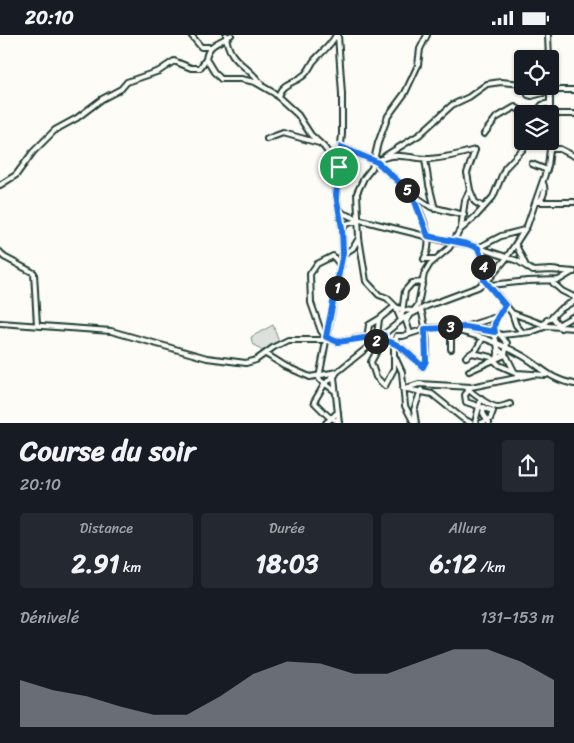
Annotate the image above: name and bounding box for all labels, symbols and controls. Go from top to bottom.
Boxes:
text: 20:10 [25,1,74,34]
map controls [514,50,559,150]
button: locate [514,50,559,95]
button: layers [514,105,559,150]
pin [318,146,360,188]
icon: arrive [325,153,353,181]
pin: 5 [394,177,420,203]
text: 5 [403,178,412,203]
pin: 4 [470,255,496,279]
text: 4 [479,255,488,280]
pin: 1 [324,275,350,301]
text: 1 [334,276,341,301]
pin: 3 [438,315,462,339]
text: 3 [447,315,454,340]
pin: 2 [364,329,388,353]
text: 2 [372,329,381,354]
text: Course du soir [20,426,195,475]
button: share [502,440,554,492]
text: 20:10 [20,470,61,499]
text: Distance [80,516,133,541]
text: Durée [269,516,305,541]
text: Allure [449,516,486,541]
text: 2.91 [71,541,119,586]
text: 18:03 [256,541,318,586]
text: 6:12 [430,541,477,586]
text: km [119,555,141,580]
text: /km [477,555,506,580]
text: Dénivelé [20,603,79,632]
text: 131–153 m [481,603,554,632]

